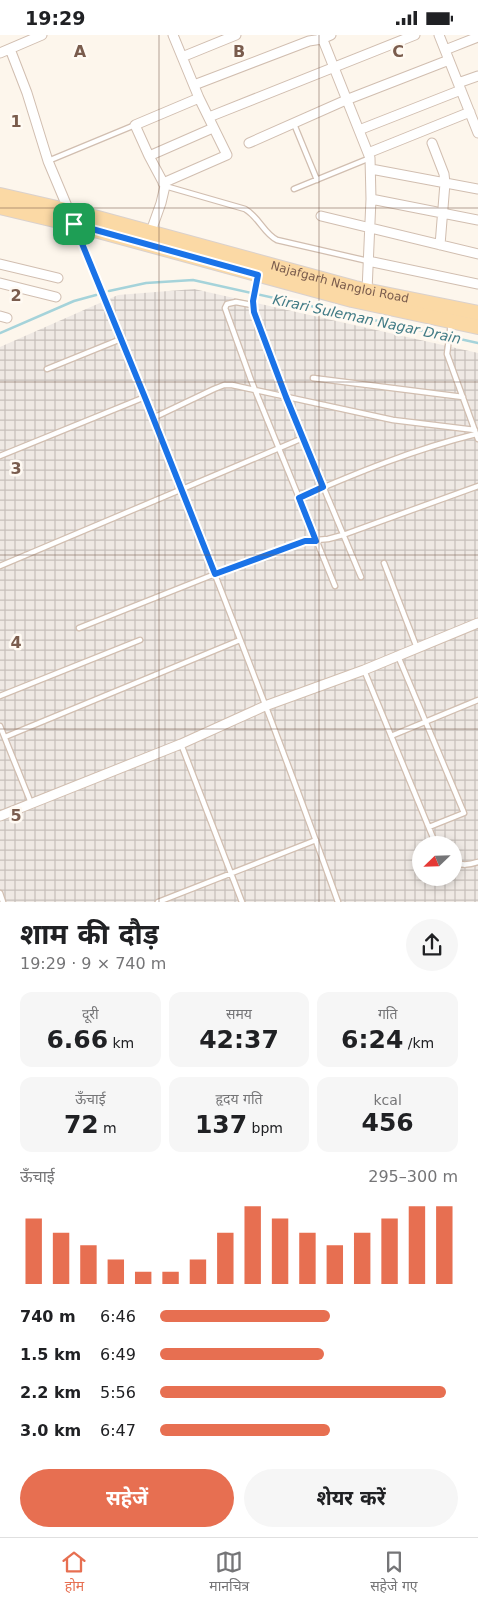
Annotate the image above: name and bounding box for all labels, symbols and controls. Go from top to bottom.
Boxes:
text: 19:29 [25,7,85,29]
text: A [74,42,87,61]
text: B [233,42,245,61]
text: C [392,42,404,61]
text: 1 [10,112,22,131]
pin [53,203,95,245]
icon: arrive [60,210,88,238]
street label: Najafgarh Nangloi Road [269,258,410,306]
text: 2 [10,286,22,305]
water label: Kirari Suleman Nagar Drain [271,291,463,347]
text: 3 [10,459,22,478]
text: 4 [10,633,22,652]
text: 5 [10,806,22,825]
north arrow [412,836,462,886]
map controls [412,836,462,886]
text: शाम की दौड़ [20,918,159,951]
button: share [406,919,458,971]
text: 19:29 · 9 × 740 m [20,954,166,973]
text: दूरी [82,1006,99,1022]
text: समय [226,1006,252,1022]
text: गति [378,1006,397,1022]
text: 6.66 [46,1025,108,1054]
text: 42:37 [199,1025,279,1054]
text: 6:24 [341,1025,403,1054]
text: km [108,1035,134,1051]
text: /km [403,1035,434,1051]
text: ऊँचाई [75,1091,106,1107]
text: हृदय गति [215,1091,263,1107]
text: kcal [374,1092,402,1108]
text: 456 [362,1108,414,1137]
text: 72 [64,1110,99,1139]
text: 137 [195,1110,247,1139]
text: m [99,1120,117,1136]
text: bpm [247,1120,283,1136]
text: ऊँचाई [20,1167,55,1186]
text: 295–300 m [368,1167,458,1186]
text: 740 m [20,1307,76,1326]
text: 6:46 [100,1307,136,1326]
text: 1.5 km [20,1345,81,1364]
text: 6:49 [100,1345,136,1364]
text: 2.2 km [20,1383,81,1402]
text: 5:56 [100,1383,136,1402]
text: 3.0 km [20,1421,81,1440]
text: 6:47 [100,1421,136,1440]
button: सहेजें [20,1469,234,1527]
button: शेयर करें [244,1469,458,1527]
tab: होम [60,1548,88,1597]
tab: मानचित्र [209,1548,249,1597]
tab: सहेजे गए [370,1548,418,1597]

